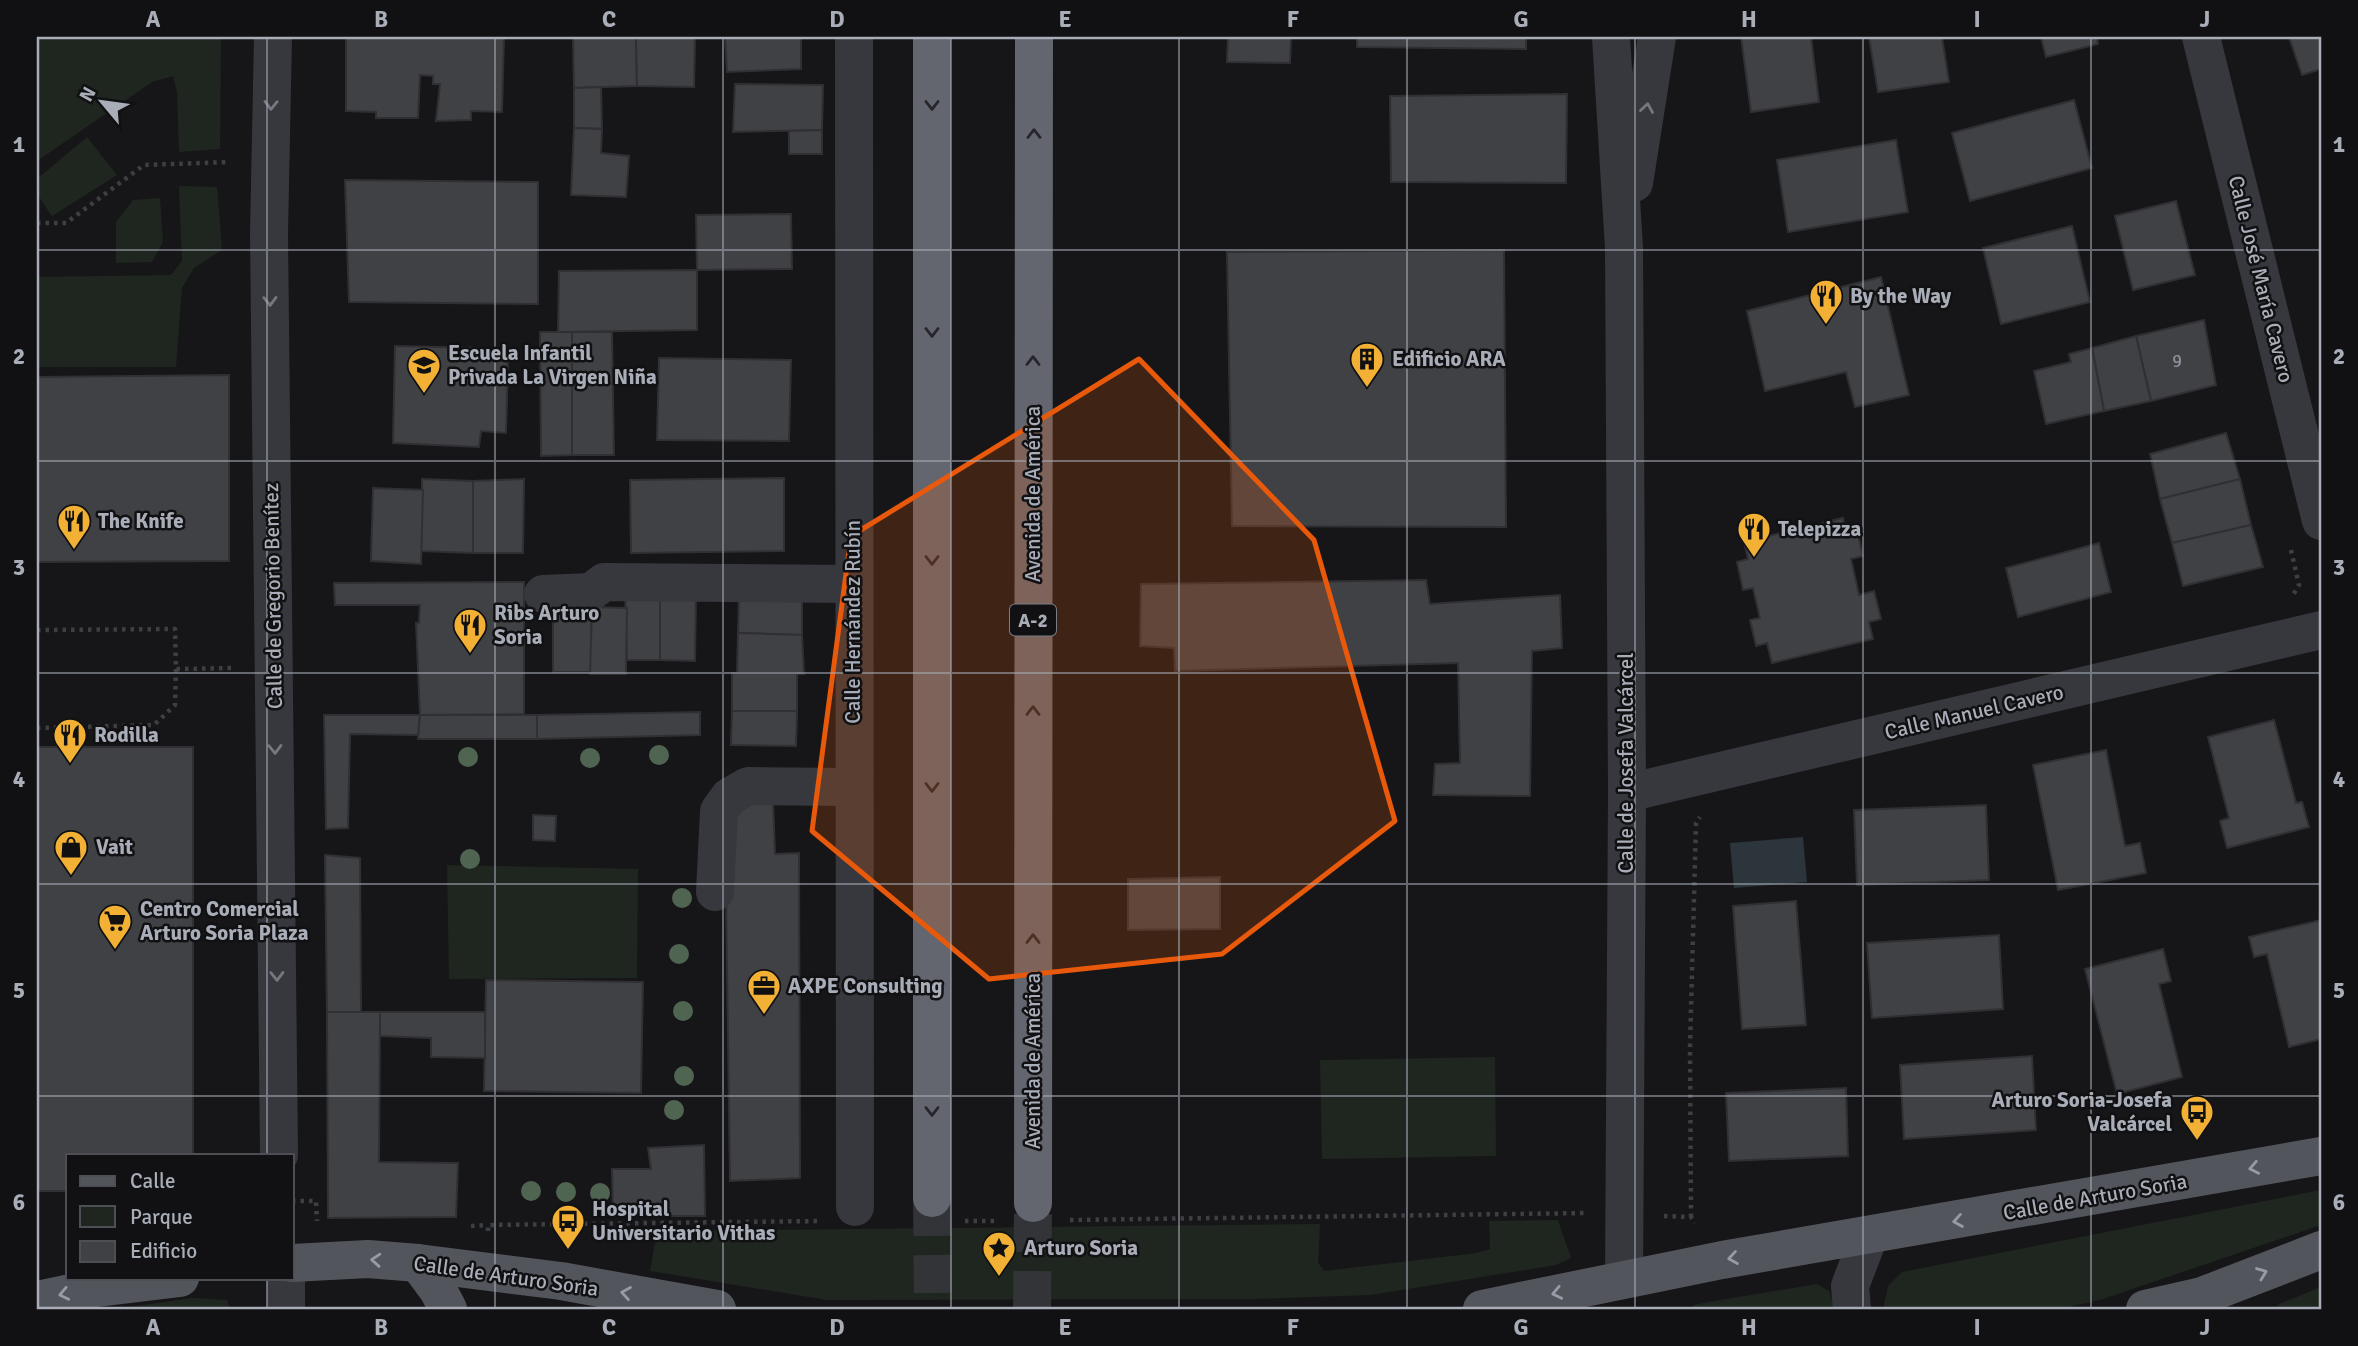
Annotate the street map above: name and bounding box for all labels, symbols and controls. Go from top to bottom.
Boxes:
text: A [146,5,161,34]
text: B [374,5,388,34]
text: C [602,5,616,34]
text: D [829,5,845,34]
text: E [1058,5,1072,34]
text: F [1287,5,1299,34]
text: G [1513,5,1529,34]
text: H [1741,5,1757,34]
text: I [1973,5,1981,34]
text: J [2200,5,2210,34]
north arrow [66,66,136,136]
text: N [74,83,102,106]
one-way arrow [264,100,279,111]
one-way arrow [924,100,940,111]
one-way arrow [1639,102,1654,114]
one-way arrow [1026,128,1042,139]
text: 1 [13,130,25,159]
text: 1 [2333,130,2345,159]
street label: Calle José María Cavero [2223,173,2299,385]
restaurant icon: By the Way [1807,277,1845,326]
place label: By the Way [1850,283,1952,309]
one-way arrow [262,296,277,307]
one-way arrow [924,328,940,338]
place label: Escuela Infantil Privada La Virgen Niña [448,340,657,390]
building icon: Edificio ARA [1348,340,1386,389]
text: 2 [13,342,25,371]
text: 2 [2333,342,2345,371]
school or university icon: Escuela Infantil Privada La Virgen Niña [405,346,443,395]
place label: Edificio ARA [1392,346,1506,372]
house number: 9 [2172,350,2182,372]
one-way arrow [1026,356,1041,367]
street label: Avenida de América [1020,406,1046,582]
street label: Calle de Gregorio Benítez [258,483,288,709]
restaurant icon: The Knife [55,502,93,551]
place label: The Knife [98,508,184,534]
restaurant icon: Telepizza [1735,510,1773,559]
place label: Telepizza [1778,516,1862,542]
street label: Calle Hernández Rubín [840,520,866,724]
text: 3 [13,553,25,582]
text: 3 [2333,553,2345,582]
one-way arrow [924,555,940,566]
place label: Ribs Arturo Soria [494,600,599,650]
road number: A-2 [1010,604,1056,636]
restaurant icon: Ribs Arturo Soria [451,606,489,655]
street label: Calle de Josefa Valcárcel [1613,653,1639,873]
street label: Calle Manuel Cavero [1882,679,2066,745]
one-way arrow [1025,706,1041,716]
restaurant icon: Rodilla [51,716,89,765]
place label: Rodilla [94,722,159,748]
one-way arrow [267,744,283,755]
text: 4 [13,765,25,794]
text: 4 [2333,765,2345,794]
one-way arrow [924,783,940,793]
shop icon: Vait [52,828,90,877]
place label: Vait [96,834,133,860]
place label: Centro Comercial Arturo Soria Plaza [140,896,309,946]
supermarket icon: Centro Comercial Arturo Soria Plaza [96,902,134,951]
one-way arrow [1025,933,1041,944]
office icon: AXPE Consulting [745,967,783,1016]
one-way arrow [269,972,285,982]
place label: AXPE Consulting [788,973,943,999]
street label: Avenida de América [1020,973,1046,1149]
text: 5 [13,976,25,1005]
text: 5 [2333,976,2345,1005]
place label: Arturo Soria-Josefa Valcárcel [1992,1087,2172,1137]
bus stop icon: Arturo Soria-Josefa Valcárcel [2178,1093,2216,1142]
one-way arrow [924,1106,940,1116]
legend [66,1154,294,1280]
one-way arrow [2248,1160,2260,1175]
text: Calle [130,1168,176,1194]
street label: Calle de Arturo Soria [2001,1168,2189,1226]
text: 6 [13,1188,25,1217]
text: 6 [2333,1188,2345,1217]
place label: Hospital Universitario Vithas [592,1196,775,1246]
bus stop icon: Hospital Universitario Vithas [549,1202,587,1251]
text: Parque [130,1204,193,1230]
one-way arrow [1952,1213,1964,1228]
place icon: Arturo Soria [980,1229,1018,1278]
place label: Arturo Soria [1024,1235,1138,1261]
text: Edificio [130,1238,197,1264]
street label: Calle de Arturo Soria [412,1250,600,1302]
one-way arrow [1727,1250,1739,1265]
one-way arrow [371,1253,382,1268]
one-way arrow [2255,1267,2267,1281]
one-way arrow [1551,1285,1563,1300]
one-way arrow [58,1286,70,1300]
one-way arrow [620,1286,632,1301]
text: A [146,1313,161,1342]
text: B [374,1313,388,1342]
text: C [602,1313,616,1342]
text: D [829,1313,845,1342]
text: E [1058,1313,1072,1342]
text: F [1287,1313,1299,1342]
text: G [1513,1313,1529,1342]
text: H [1741,1313,1757,1342]
text: I [1973,1313,1981,1342]
text: J [2200,1313,2210,1342]

